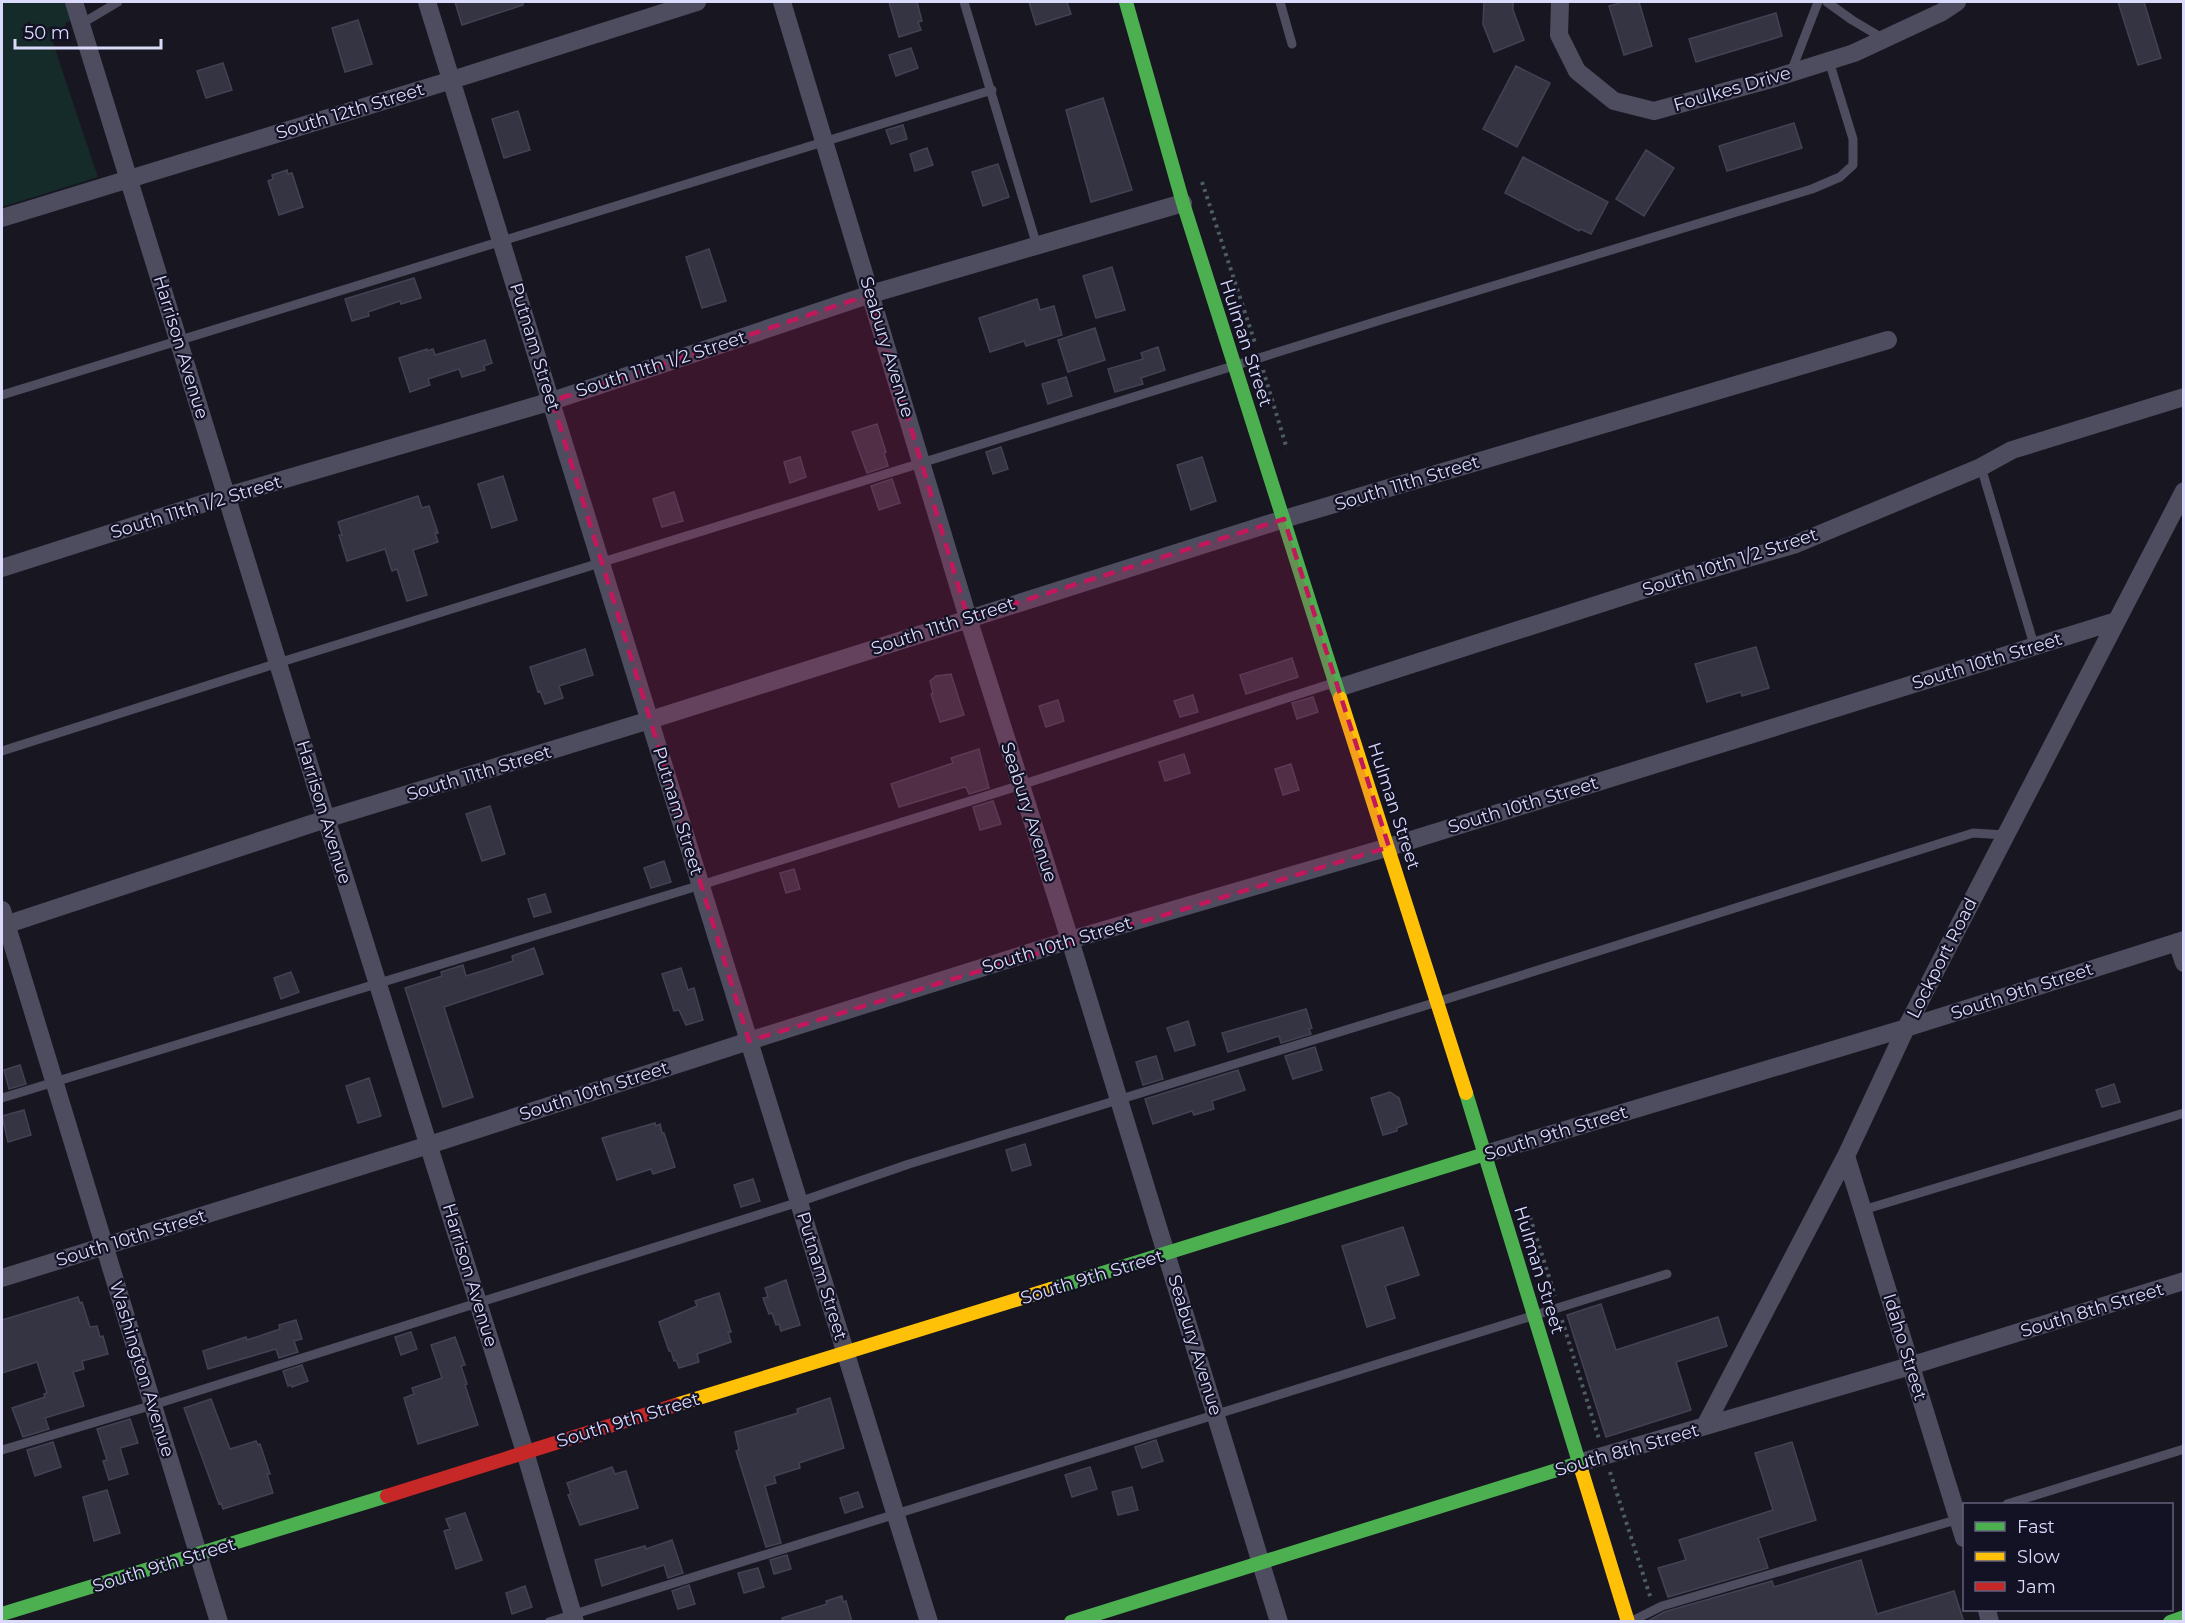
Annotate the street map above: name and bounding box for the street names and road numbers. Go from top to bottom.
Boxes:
street label: Foulkes Drive [1671,62,1793,116]
street label: South 12th Street [273,78,427,144]
street label: Harrison Avenue [149,272,213,422]
street label: Seabury Avenue [855,274,919,420]
street label: Hulman Street [1215,277,1277,409]
street label: Putnam Street [505,280,565,414]
street label: South 11th 1/2 Street [573,326,749,402]
street label: South 11th Street [1332,451,1482,515]
street label: South 11th 1/2 Street [108,471,284,543]
street label: South 10th 1/2 Street [1639,523,1821,601]
street label: South 11th Street [868,592,1018,660]
street label: South 10th Street [1909,628,2065,694]
street label: Harrison Avenue [292,737,356,887]
street label: Seabury Avenue [996,739,1062,885]
street label: Hulman Street [1363,740,1425,872]
street label: South 11th Street [404,741,554,805]
street label: Putnam Street [648,744,708,878]
street label: South 10th Street [1445,772,1601,838]
street label: Lockport Road [1902,894,1982,1022]
street label: South 10th Street [979,912,1135,978]
street label: South 9th Street [1948,958,2096,1024]
street label: South 10th Street [516,1056,672,1126]
street label: South 9th Street [1482,1101,1630,1165]
street label: Harrison Avenue [438,1200,502,1350]
street label: Hulman Street [1509,1203,1569,1337]
street label: South 10th Street [53,1205,209,1271]
street label: Putnam Street [792,1209,852,1343]
street label: South 9th Street [1018,1245,1166,1309]
street label: Seabury Avenue [1163,1272,1227,1418]
street label: Washington Avenue [105,1278,179,1460]
street label: South 8th Street [2018,1278,2166,1342]
street label: Idaho Street [1878,1291,1932,1403]
street label: South 9th Street [554,1388,702,1452]
street label: South 8th Street [1552,1419,1702,1481]
street label: South 9th Street [90,1533,238,1597]

